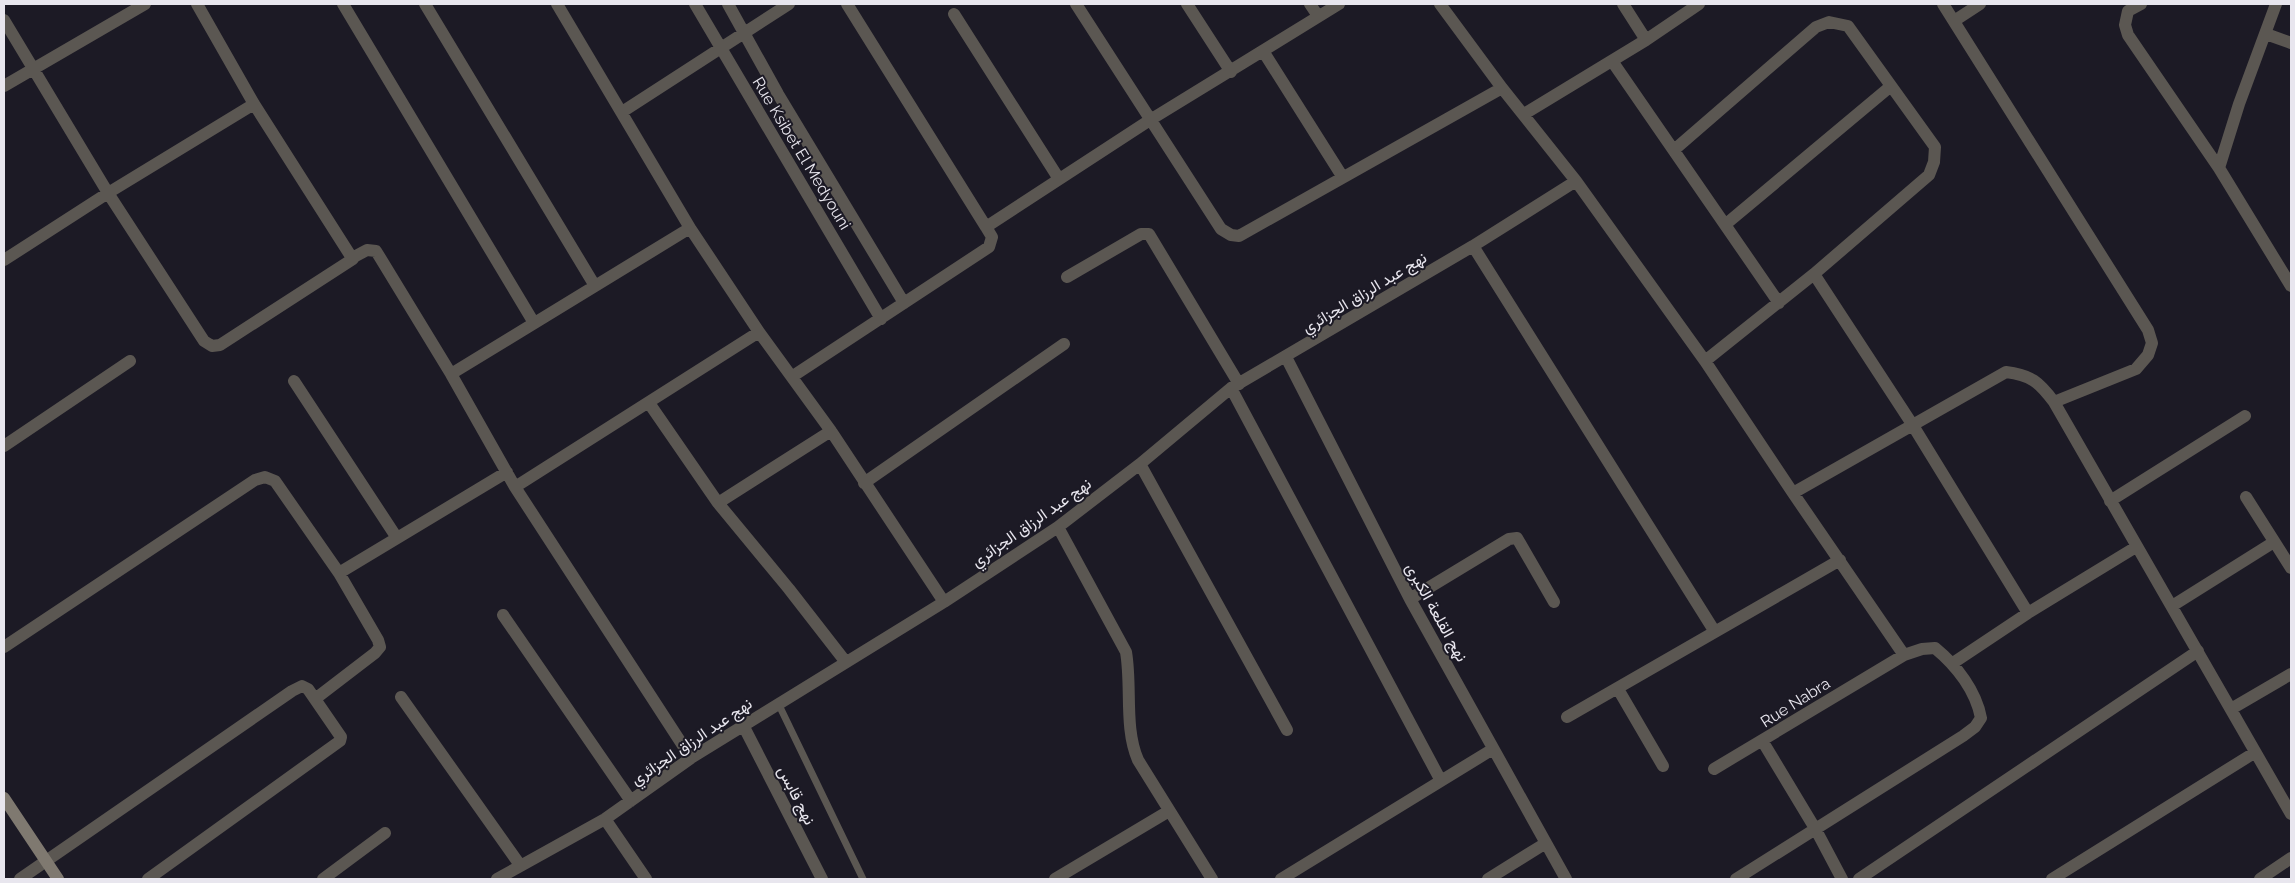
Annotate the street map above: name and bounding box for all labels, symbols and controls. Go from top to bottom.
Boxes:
street label: Rue Ksibet El Medyouni [748,74,855,233]
street label: نهج عبد الرزاق الجزائري [1298,248,1432,341]
street label: نهج عبد الرزاق الجزائري [968,474,1097,574]
street label: نهج القلعة الكبرى [1400,560,1472,666]
street label: Rue Nabra [1757,674,1834,731]
street label: نهج عبد الرزاق الجزائري [627,694,758,792]
street label: نهج قابس [772,763,819,829]

